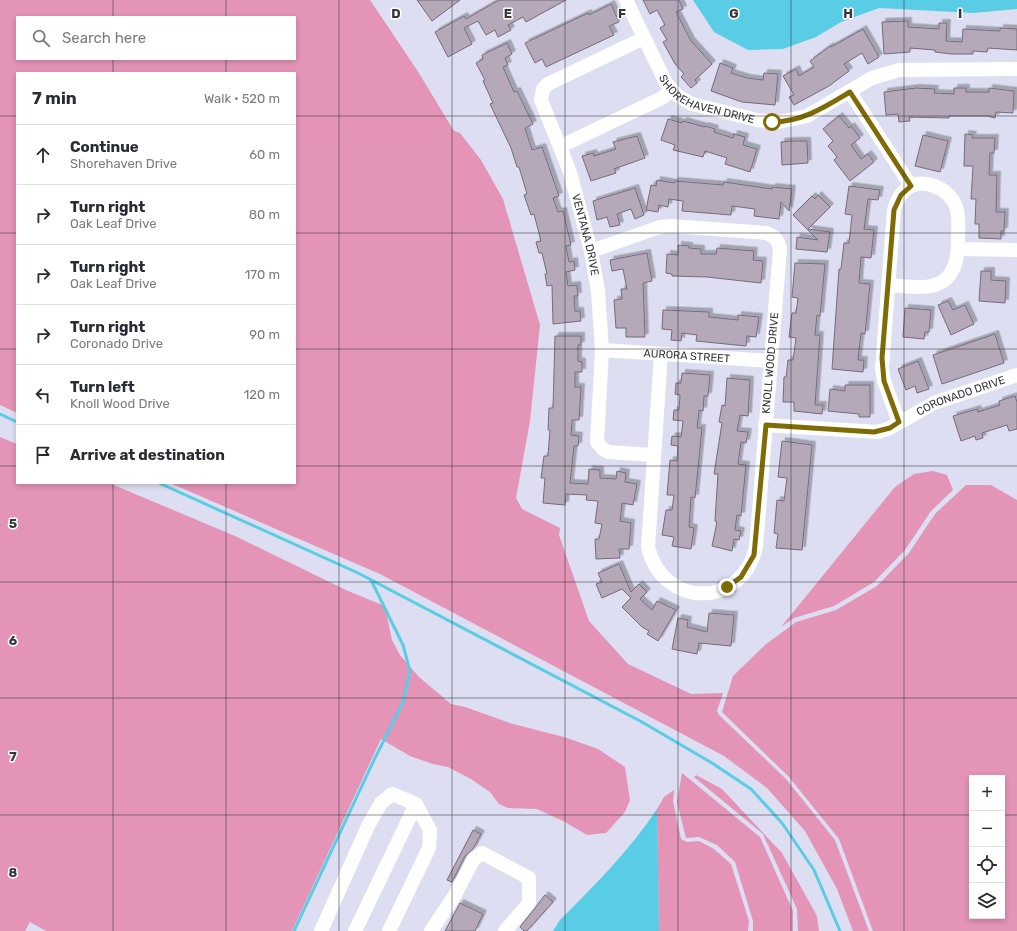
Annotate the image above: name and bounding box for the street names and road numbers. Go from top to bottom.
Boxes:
street label: SHOREHAVEN DRIVE [656,73,756,126]
street label: VENTANA DRIVE [569,193,601,277]
street label: KNOLL WOOD DRIVE [760,311,781,414]
street label: AURORA STREET [643,347,731,365]
street label: CORONADO DRIVE [914,373,1007,419]

